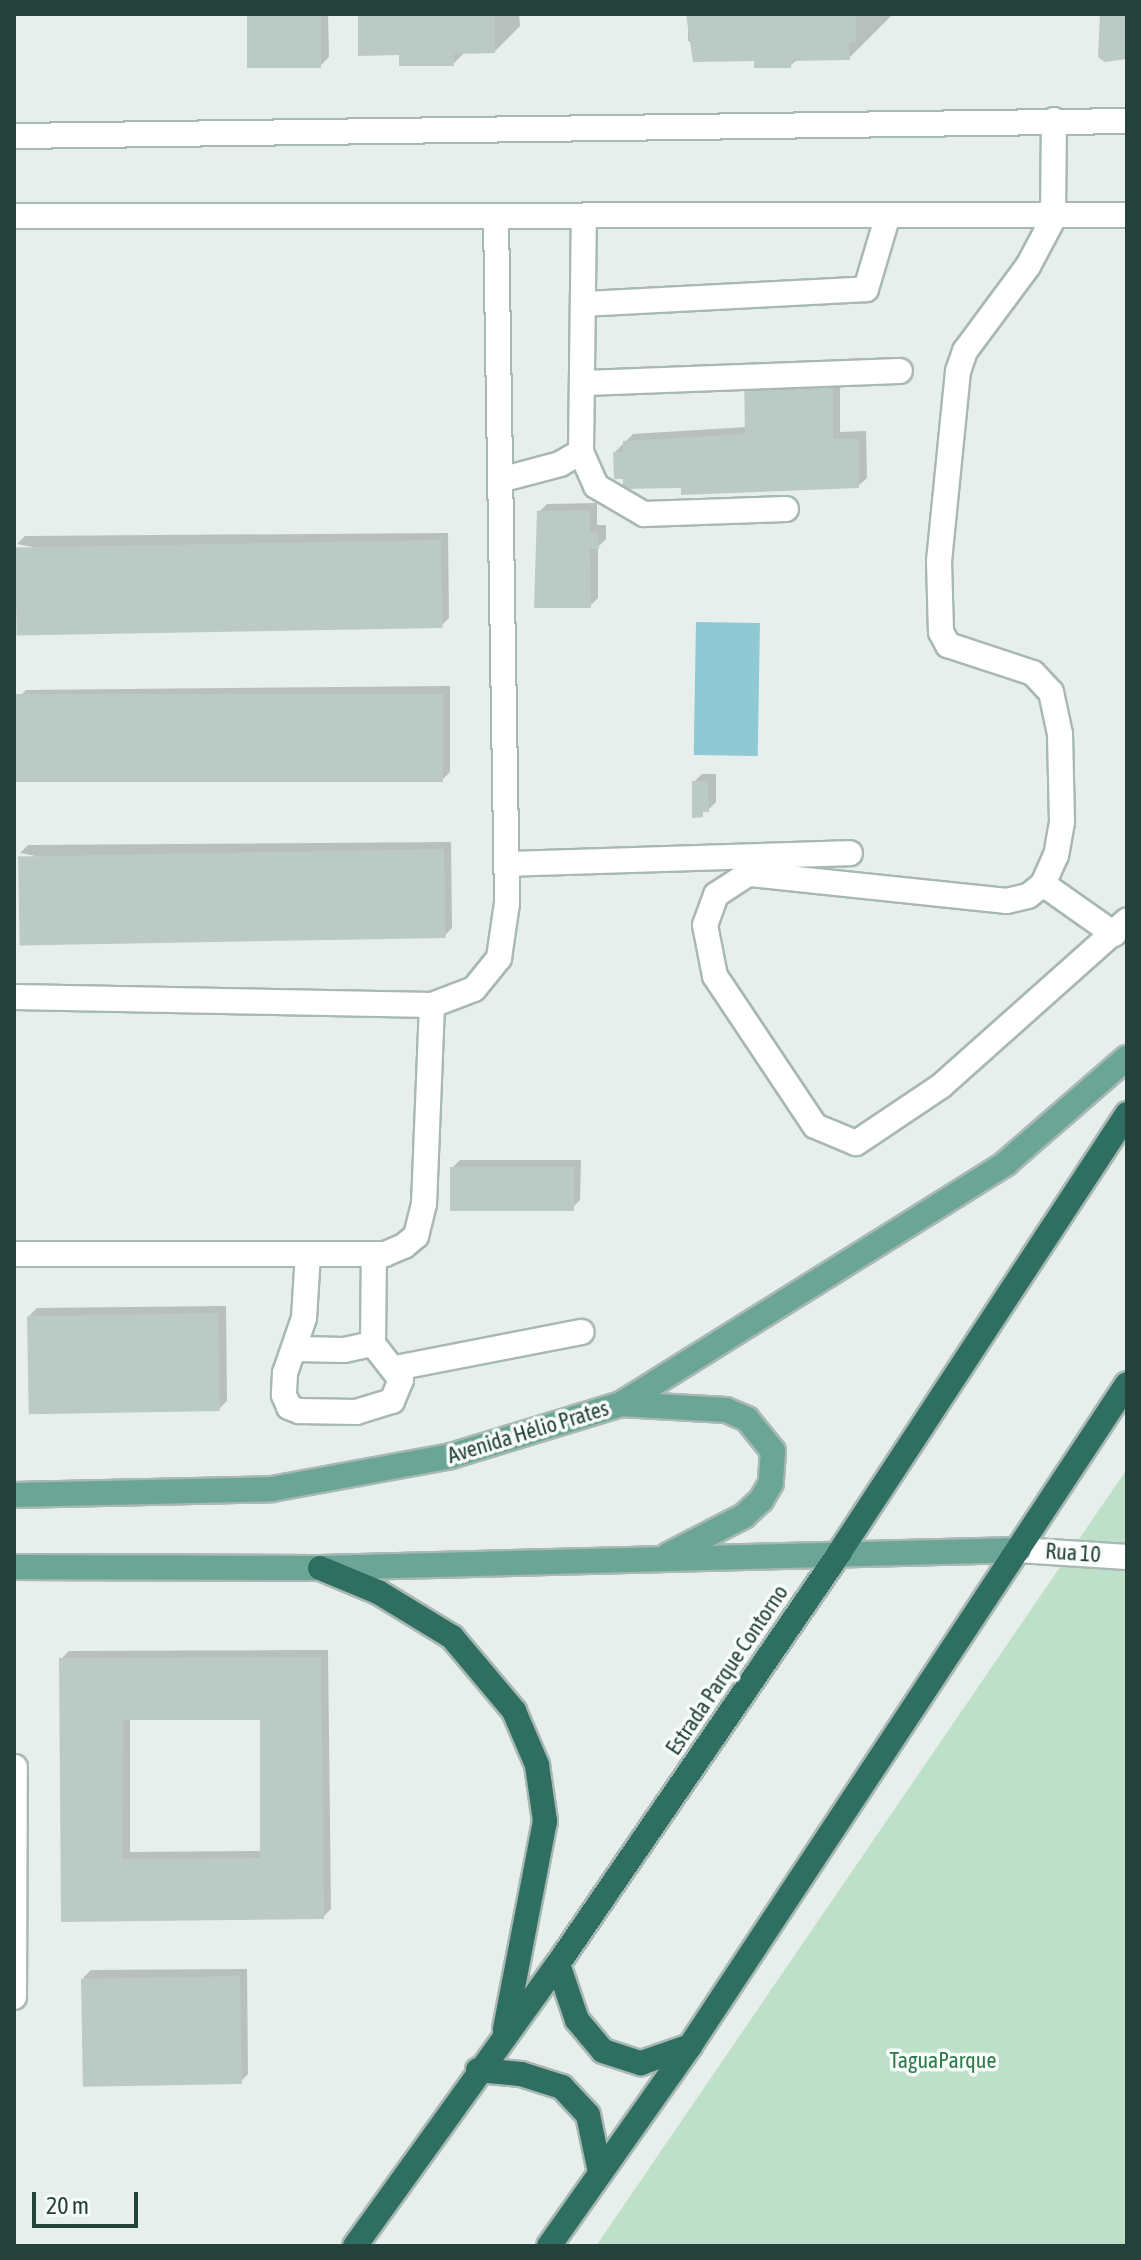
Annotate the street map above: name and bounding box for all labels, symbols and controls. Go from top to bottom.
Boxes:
street label: Avenida Hélio Prates [444,1395,612,1469]
street label: Rua 10 [1044,1538,1102,1568]
street label: Estrada Parque Contorno [660,1580,794,1760]
park label: TaguaParque [890,2048,996,2074]
scale bar [36,2176,142,2226]
text: 20 m [46,2192,89,2219]

